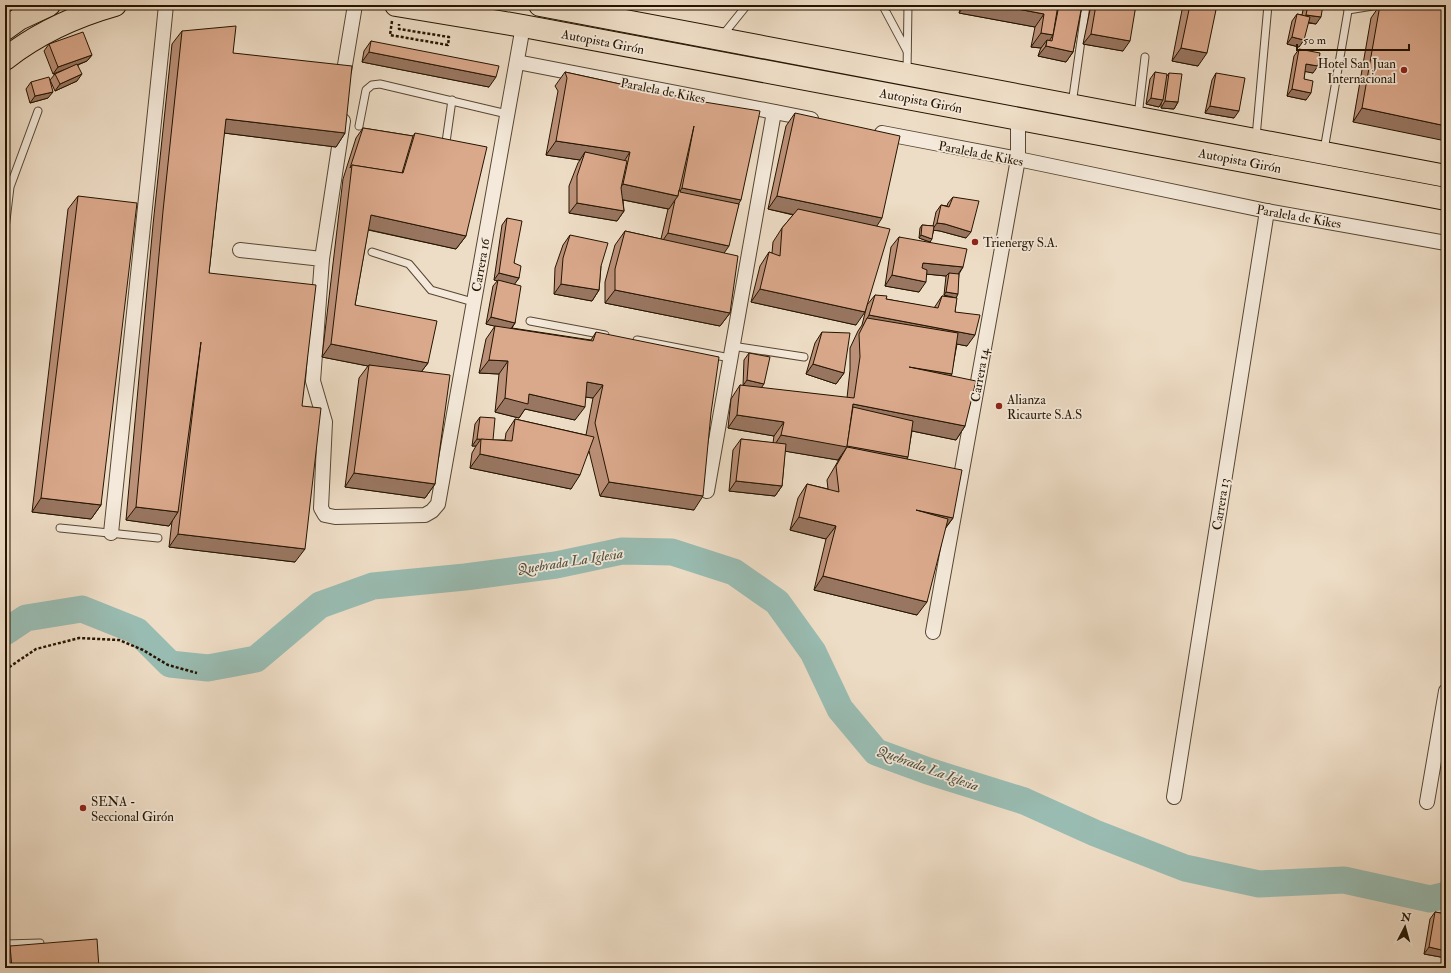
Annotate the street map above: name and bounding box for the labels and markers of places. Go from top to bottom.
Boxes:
place label: Hotel San Juan Internacional [1318,56,1397,87]
marker: Hotel San Juan Internacional [1399,65,1409,75]
place label: Trienergy S.A. [983,235,1058,252]
marker: Trienergy S.A. [970,237,980,247]
place label: Alianza Ricaurte S.A.S [1006,392,1082,423]
marker: Alianza Ricaurte S.A.S [994,401,1004,411]
place label: SENA - Seccional Girón [91,794,174,825]
marker: SENA - Seccional Girón [78,803,88,813]

